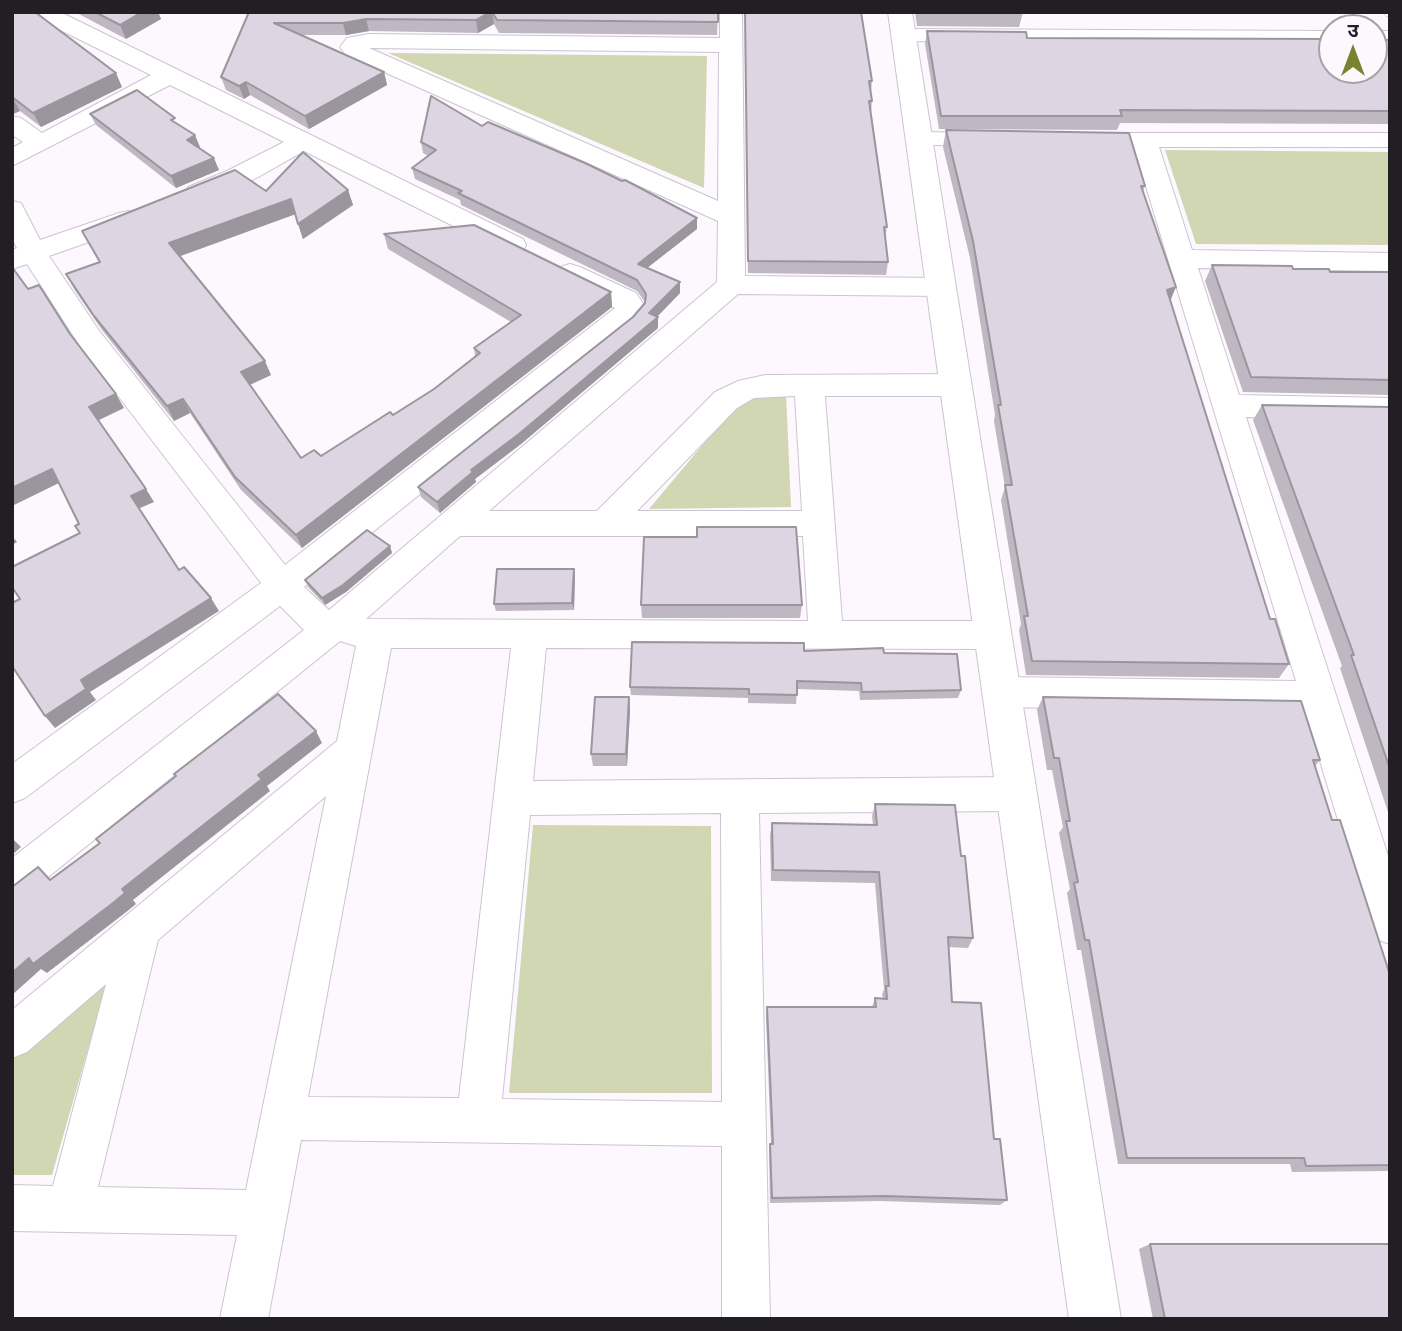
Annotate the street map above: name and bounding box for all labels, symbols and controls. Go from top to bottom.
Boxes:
north arrow [1318,14,1388,84]
text: उ [1347,18,1359,41]

